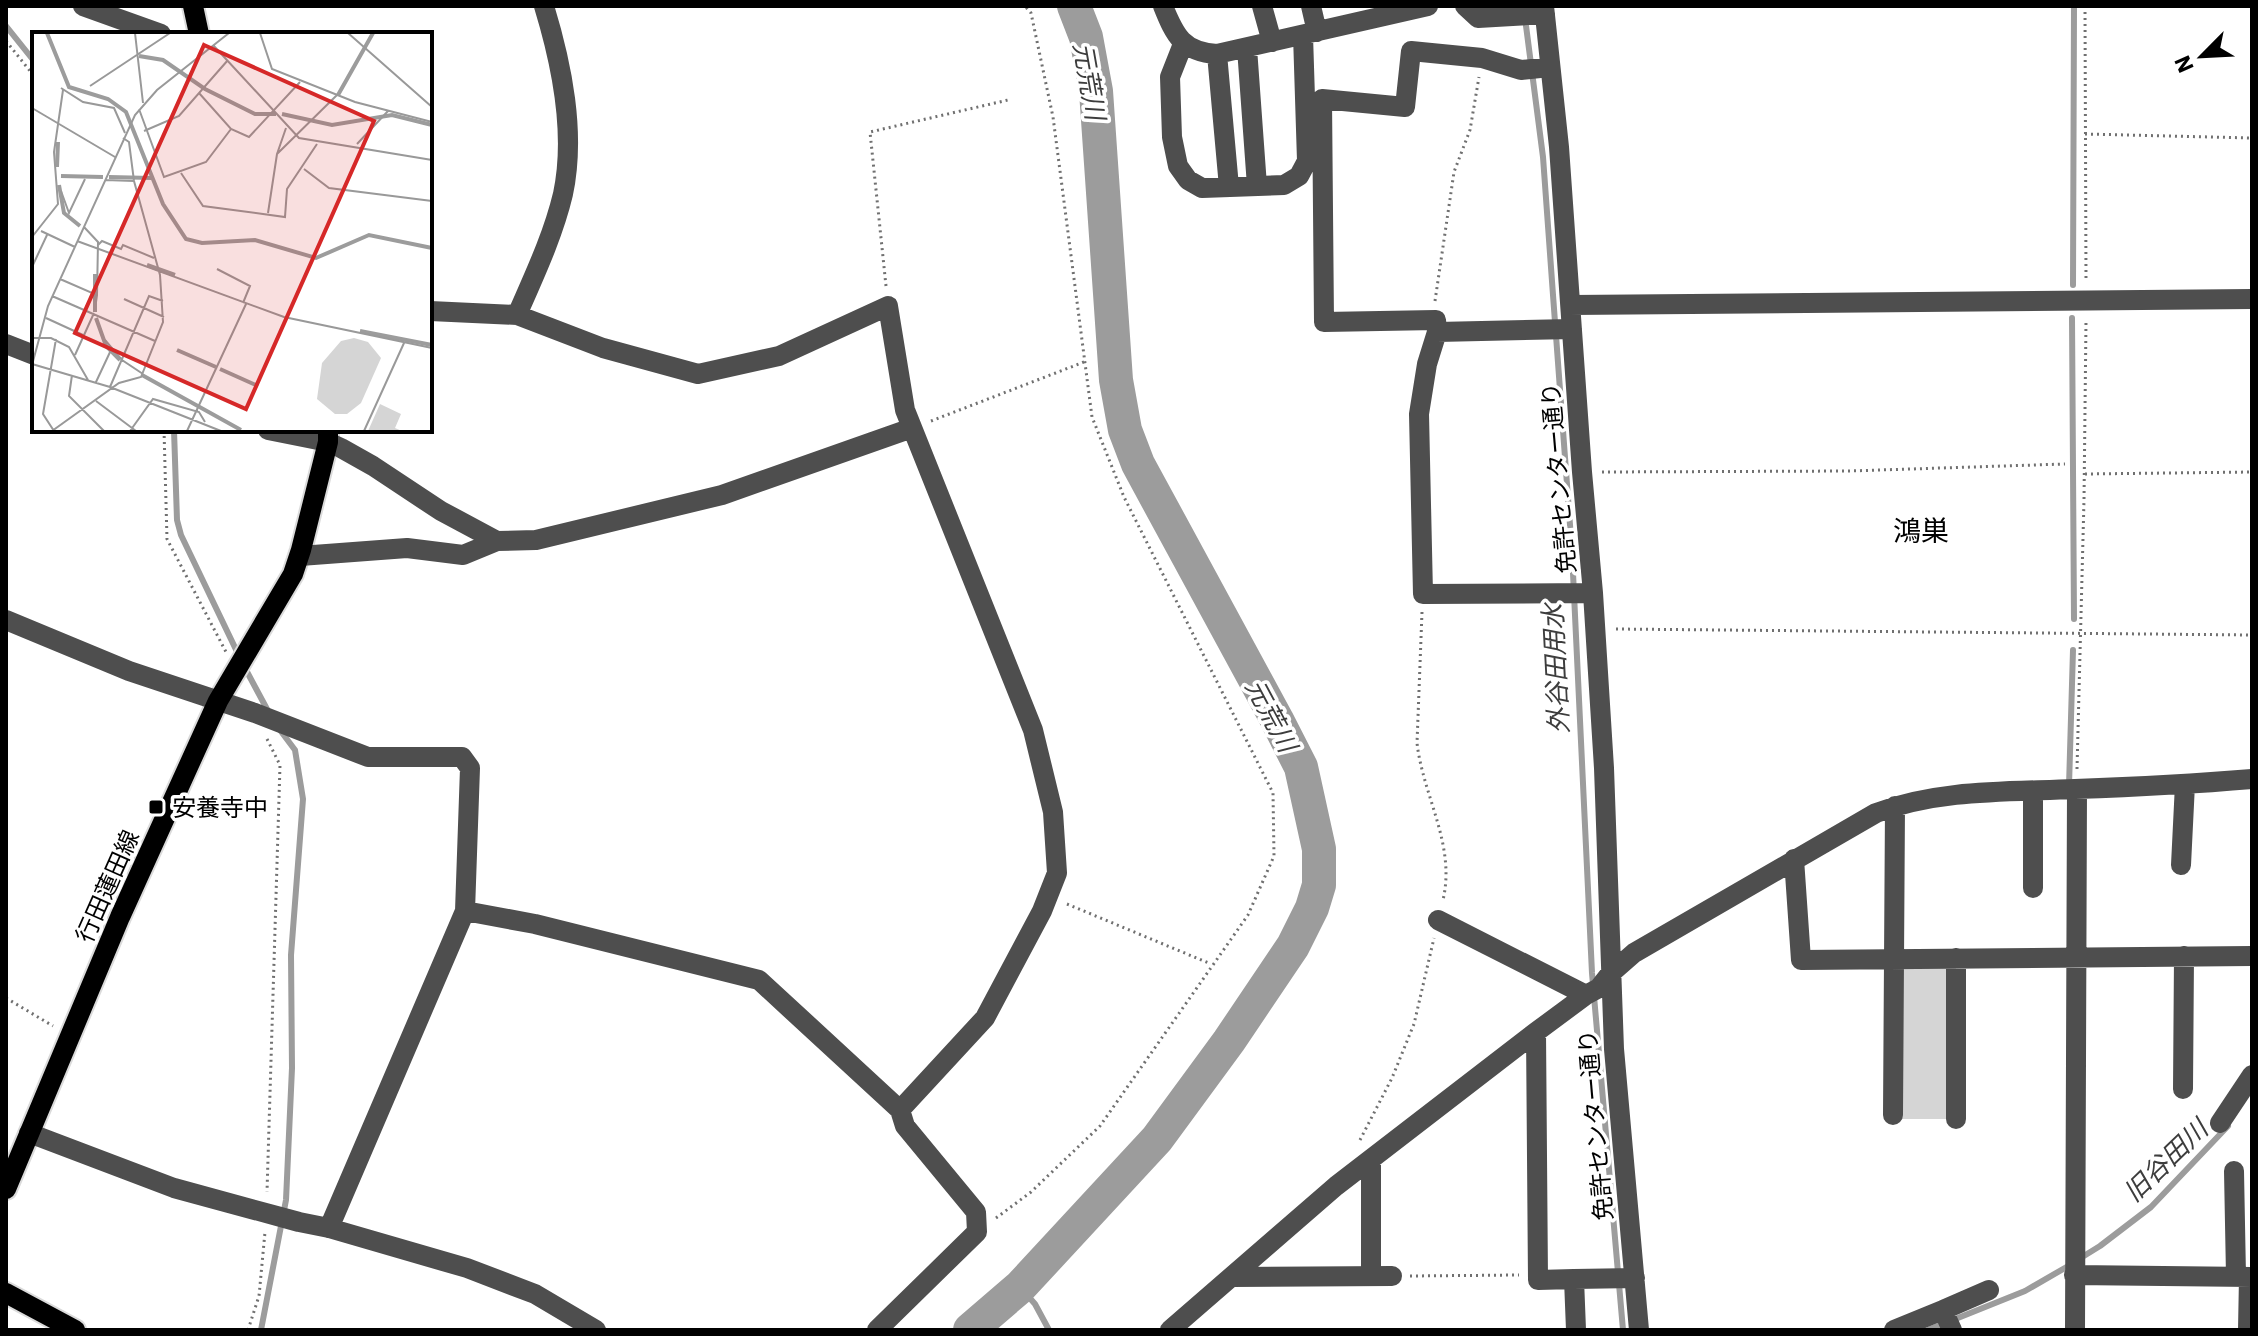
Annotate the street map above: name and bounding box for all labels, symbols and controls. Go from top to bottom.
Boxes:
north arrow [2162,16,2242,96]
inset map [32,32,432,432]
water label: 元荒川 [1066,40,1114,125]
text: N [2167,51,2200,78]
street label: 免許センター通り [1534,381,1582,575]
district label: 鴻巣 [1893,512,1949,549]
water label: 外谷田用水 [1534,600,1575,735]
water label: 元荒川 [1239,673,1307,760]
place label: 安養寺中 [172,791,268,823]
marker: 安養寺中 [147,798,165,816]
street label: 行田蓮田線 [68,825,146,947]
street label: 免許センター通り [1571,1028,1619,1222]
water label: 旧谷田川 [2116,1110,2216,1208]

